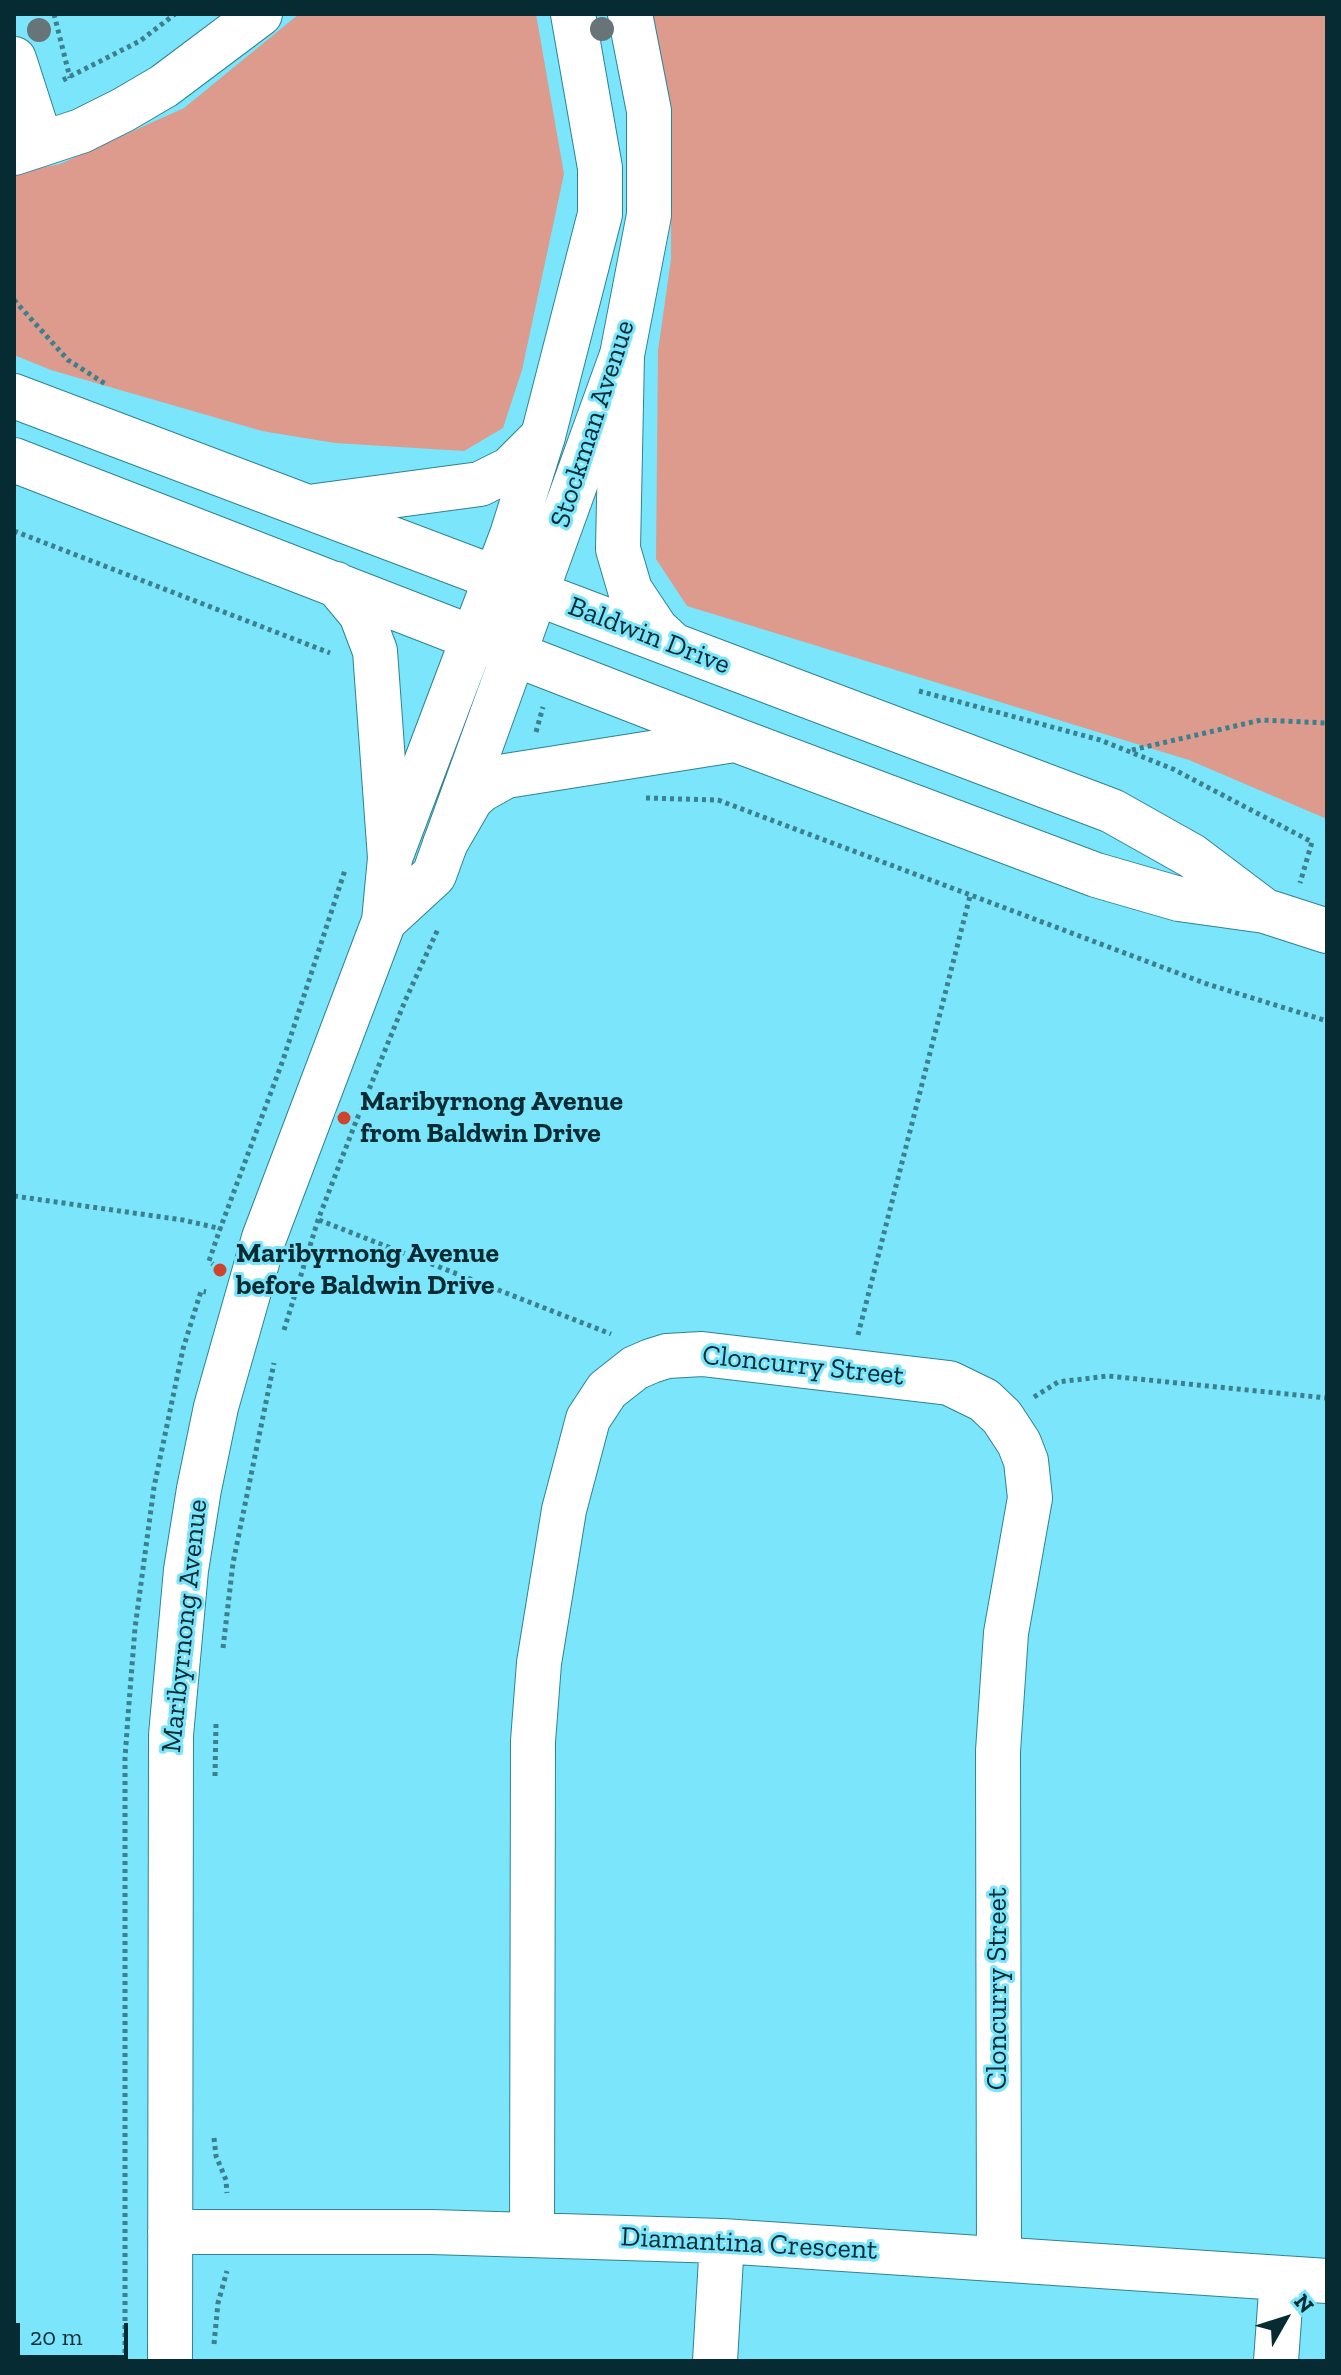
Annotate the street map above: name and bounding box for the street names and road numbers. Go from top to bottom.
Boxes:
street label: Stockman Avenue [544,316,642,532]
street label: Baldwin Drive [563,590,735,682]
street label: Cloncurry Street [701,1339,905,1393]
street label: Maribyrnong Avenue [155,1497,215,1755]
street label: Cloncurry Street [981,1888,1015,2090]
street label: Diamantina Crescent [620,2221,878,2267]

